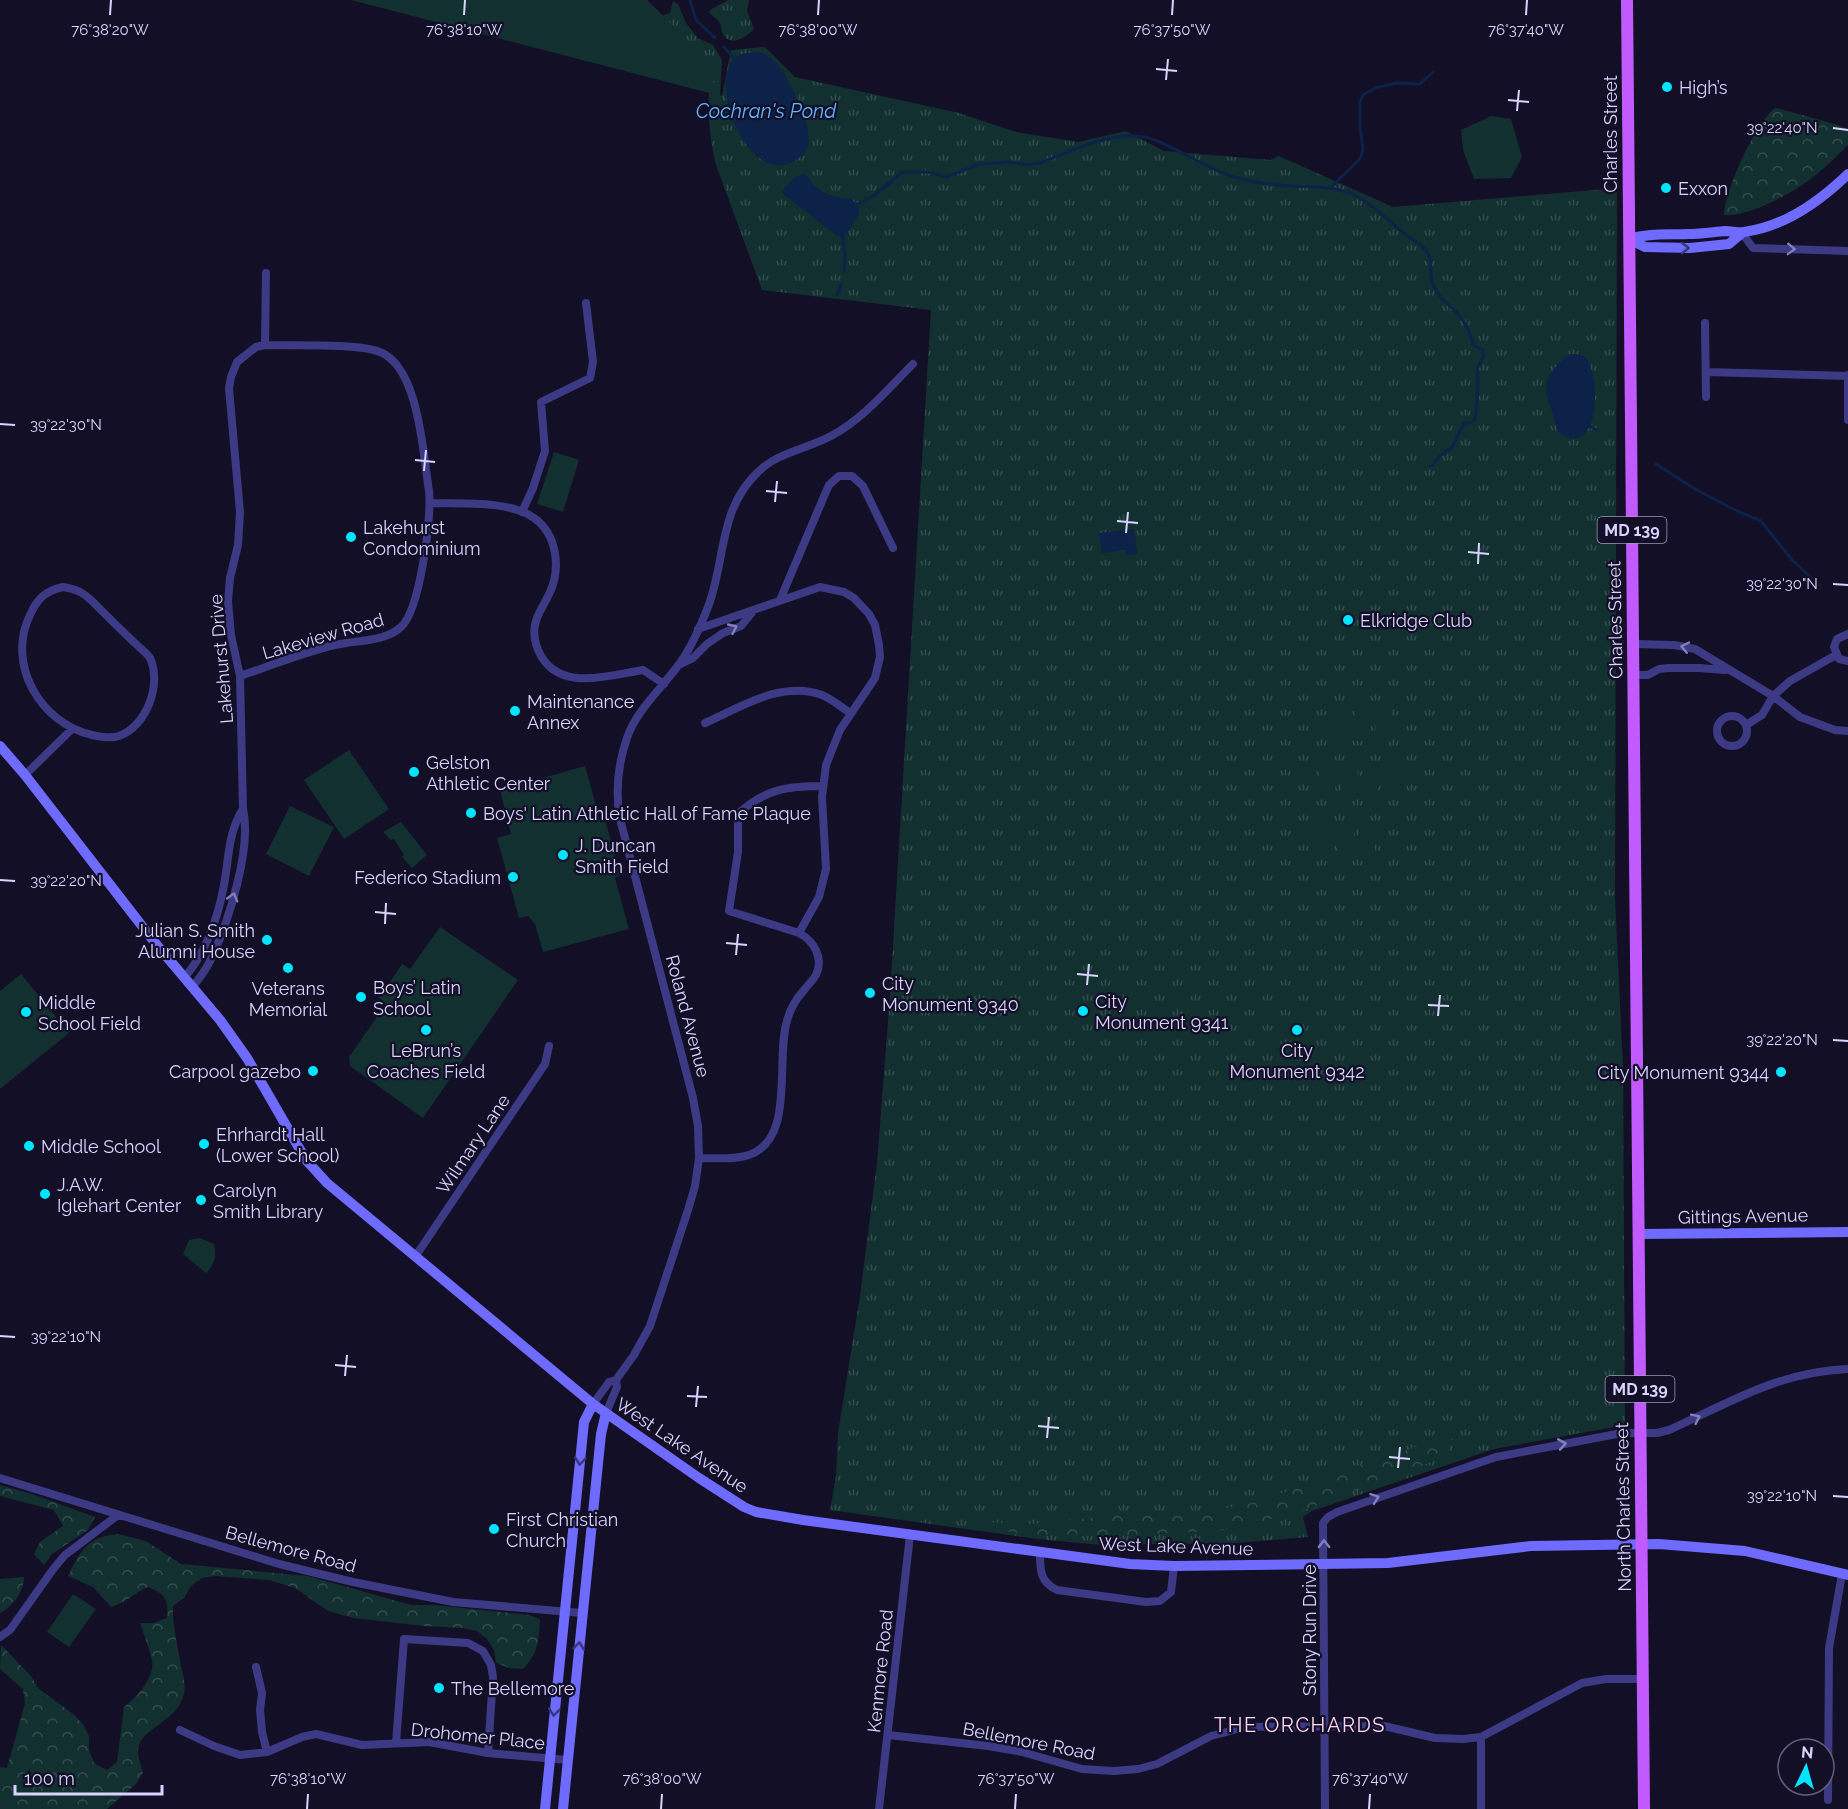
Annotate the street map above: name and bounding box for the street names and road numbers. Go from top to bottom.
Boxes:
street label: Charles Street [1600,75,1621,193]
road number: MD 139 [1598,517,1666,543]
street label: Charles Street [1603,561,1627,679]
street label: Lakehurst Drive [205,593,237,725]
street label: Lakeview Road [260,609,386,663]
street label: Roland Avenue [662,953,715,1080]
street label: Wilmary Lane [432,1090,514,1198]
street label: Gittings Avenue [1678,1204,1809,1228]
road number: MD 139 [1606,1376,1674,1402]
street label: West Lake Avenue [612,1393,752,1497]
street label: North Charles Street [1611,1422,1635,1592]
street label: Bellemore Road [223,1521,359,1577]
street label: West Lake Avenue [1098,1533,1254,1559]
street label: Stony Run Drive [1299,1564,1320,1696]
street label: Kenmore Road [863,1608,897,1734]
street label: Bellemore Road [961,1718,1097,1764]
street label: Drohomer Place [410,1719,546,1754]

